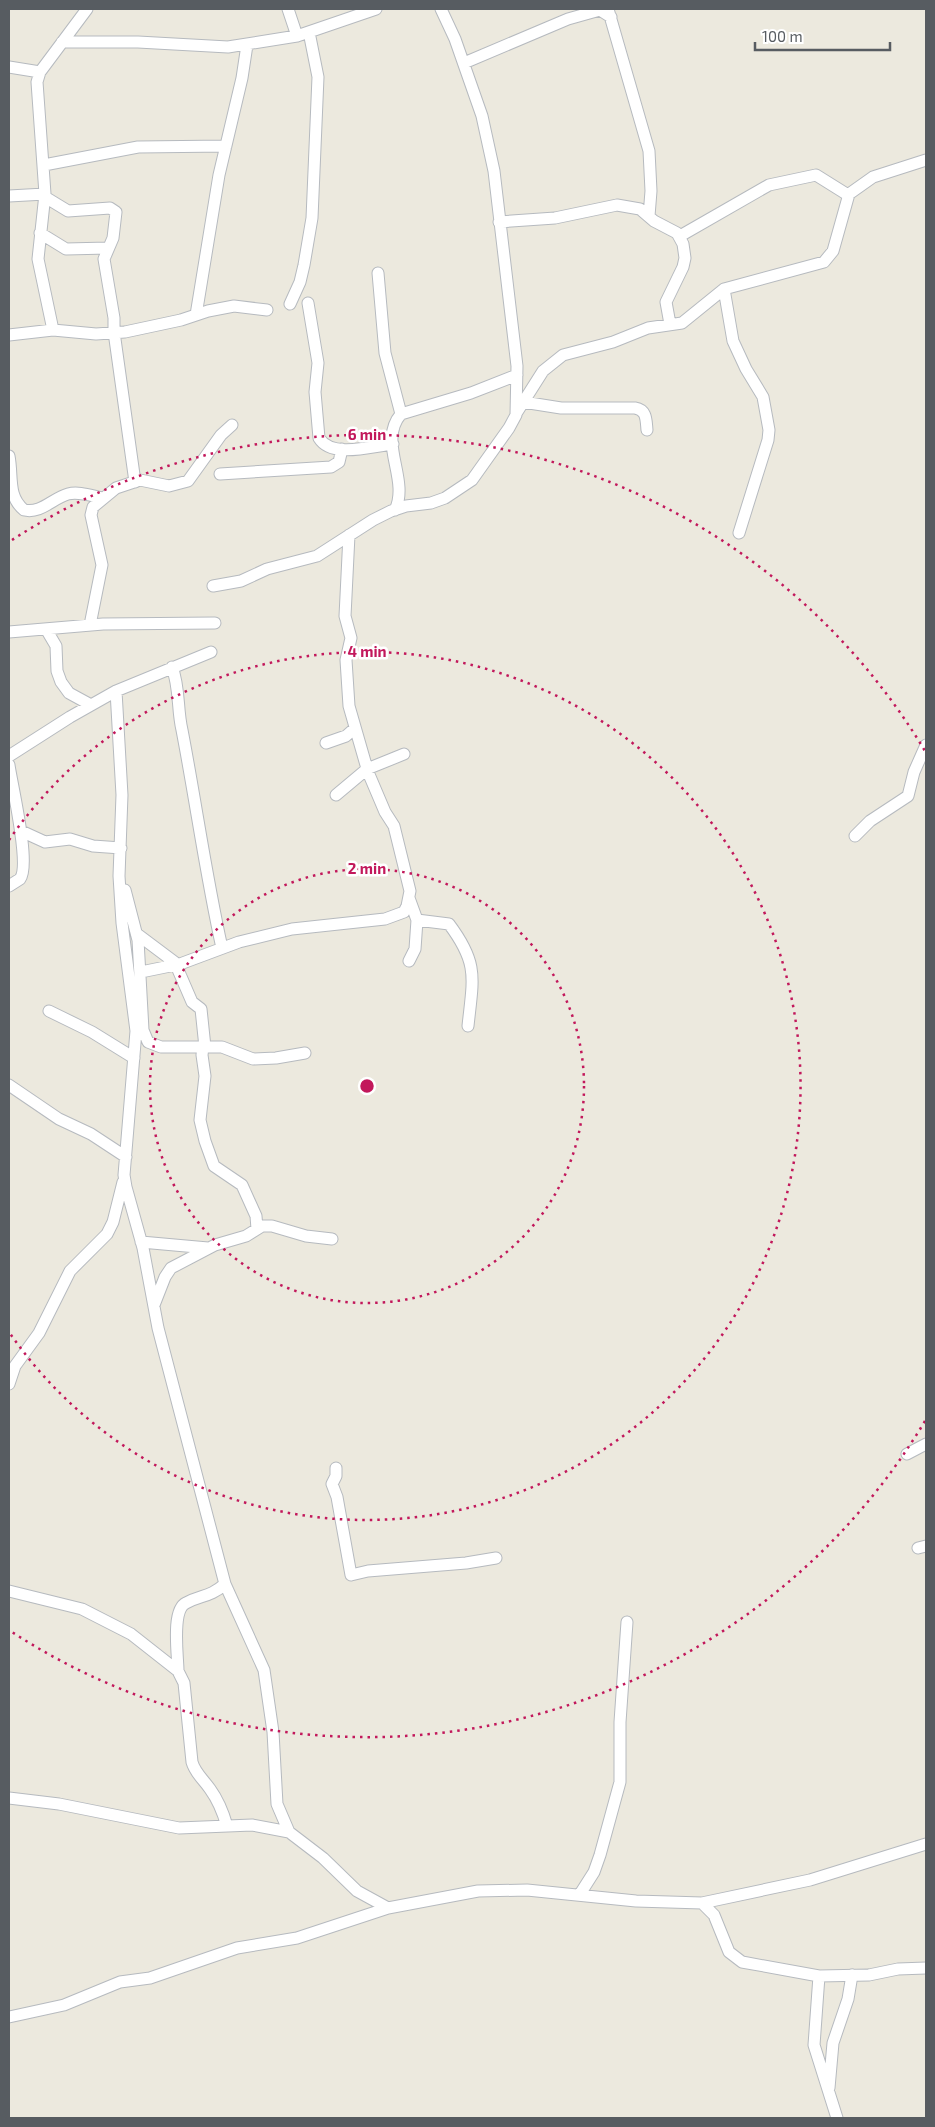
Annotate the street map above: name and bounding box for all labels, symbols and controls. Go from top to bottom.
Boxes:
scale bar [755,20,890,52]
text: 100 m [762,27,803,45]
text: 6 min [348,425,386,443]
text: 4 min [347,642,387,660]
text: 2 min [348,859,386,877]
centre of rings [358,1077,376,1095]

